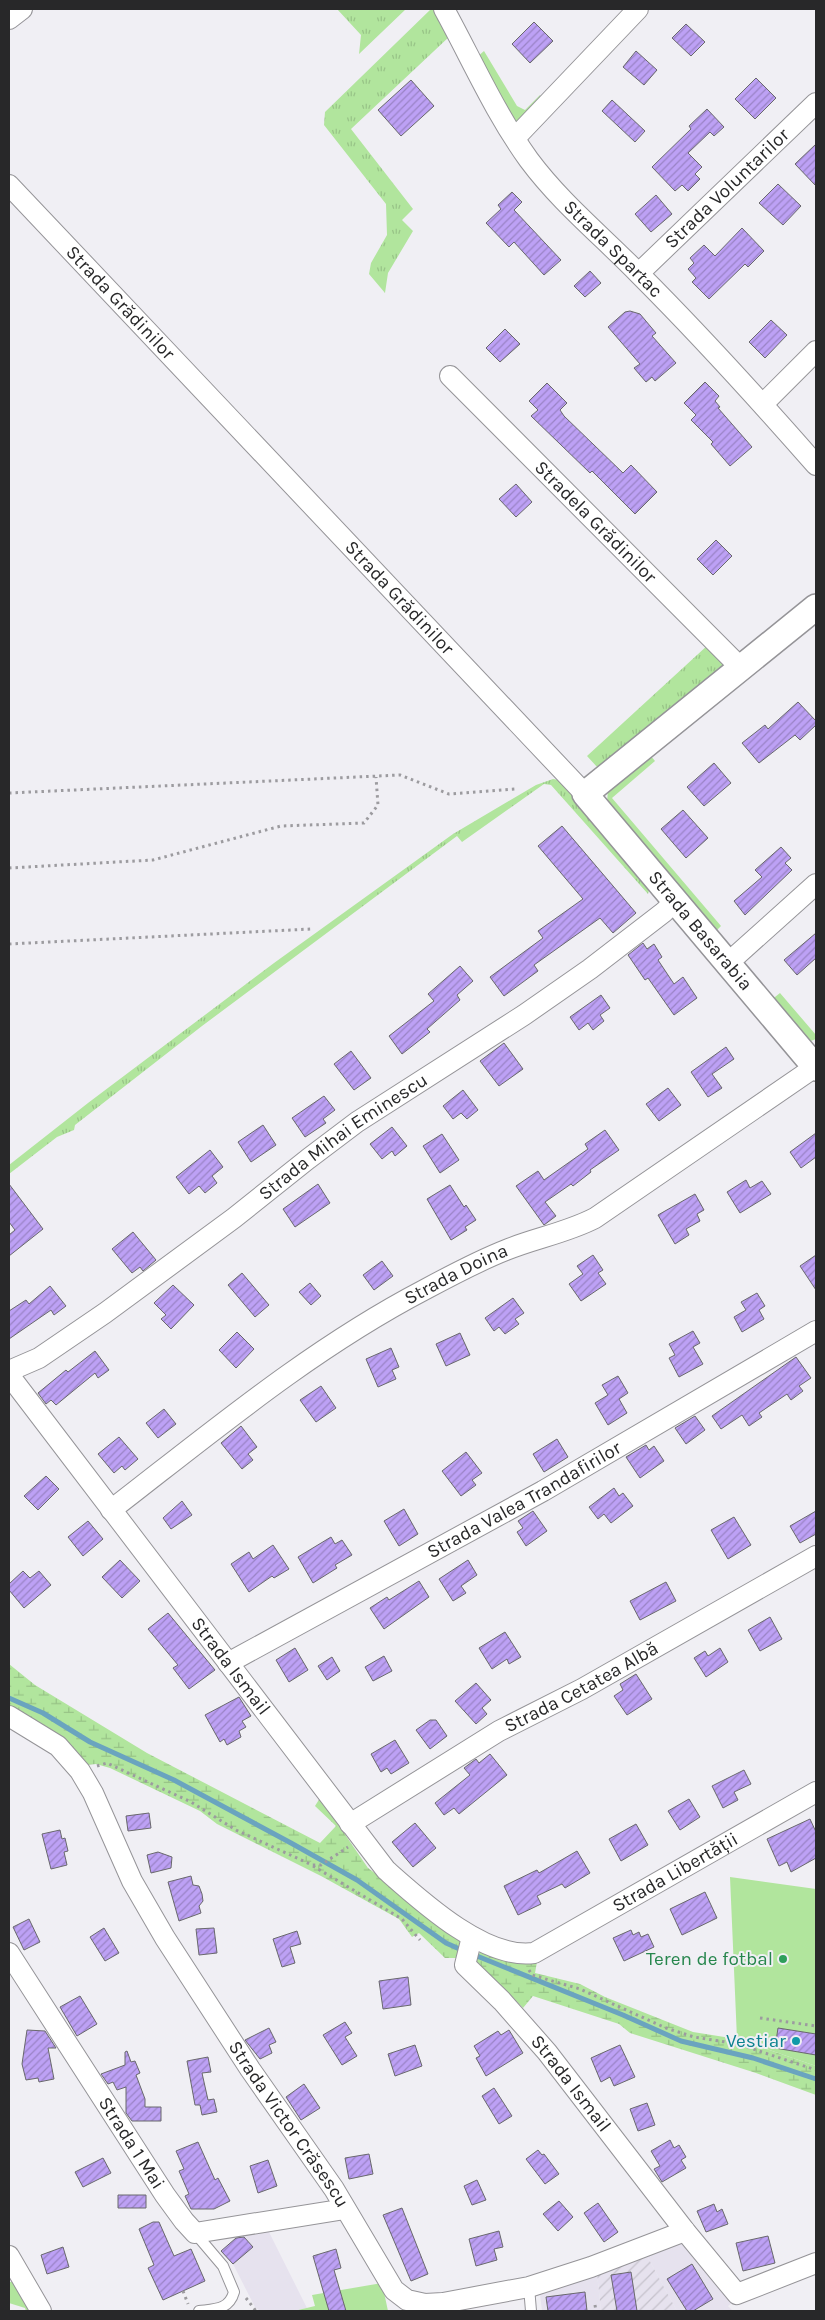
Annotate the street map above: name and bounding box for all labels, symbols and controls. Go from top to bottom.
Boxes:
street label: Strada Voluntarilor [660,124,794,253]
street label: Strada Spartac [559,196,667,302]
street label: Strada Grădinilor [61,241,179,364]
street label: Stradela Grădinilor [530,456,661,588]
street label: Strada Grădinilor [340,536,458,659]
street label: Strada Basarabia [644,866,757,995]
street label: Strada Mihai Eminescu [254,1069,432,1205]
street label: Strada Doina [401,1239,511,1309]
street label: Strada Valea Trandafirilor [423,1437,625,1563]
street label: Strada Ismail [187,1613,275,1719]
street label: Strada Cetatea Albă [501,1637,662,1737]
street label: Strada Libertății [609,1828,742,1917]
place label: Teren de fotbal [646,1948,773,1970]
marker: Teren de fotbal [777,1953,789,1965]
place label: Vestiar [726,2030,786,2052]
street label: Strada Ismail [526,2031,615,2136]
marker: Vestiar [790,2035,802,2047]
street label: Strada Victor Crăsescu [224,2037,354,2212]
street label: Strada 1 Mai [94,2093,169,2193]

